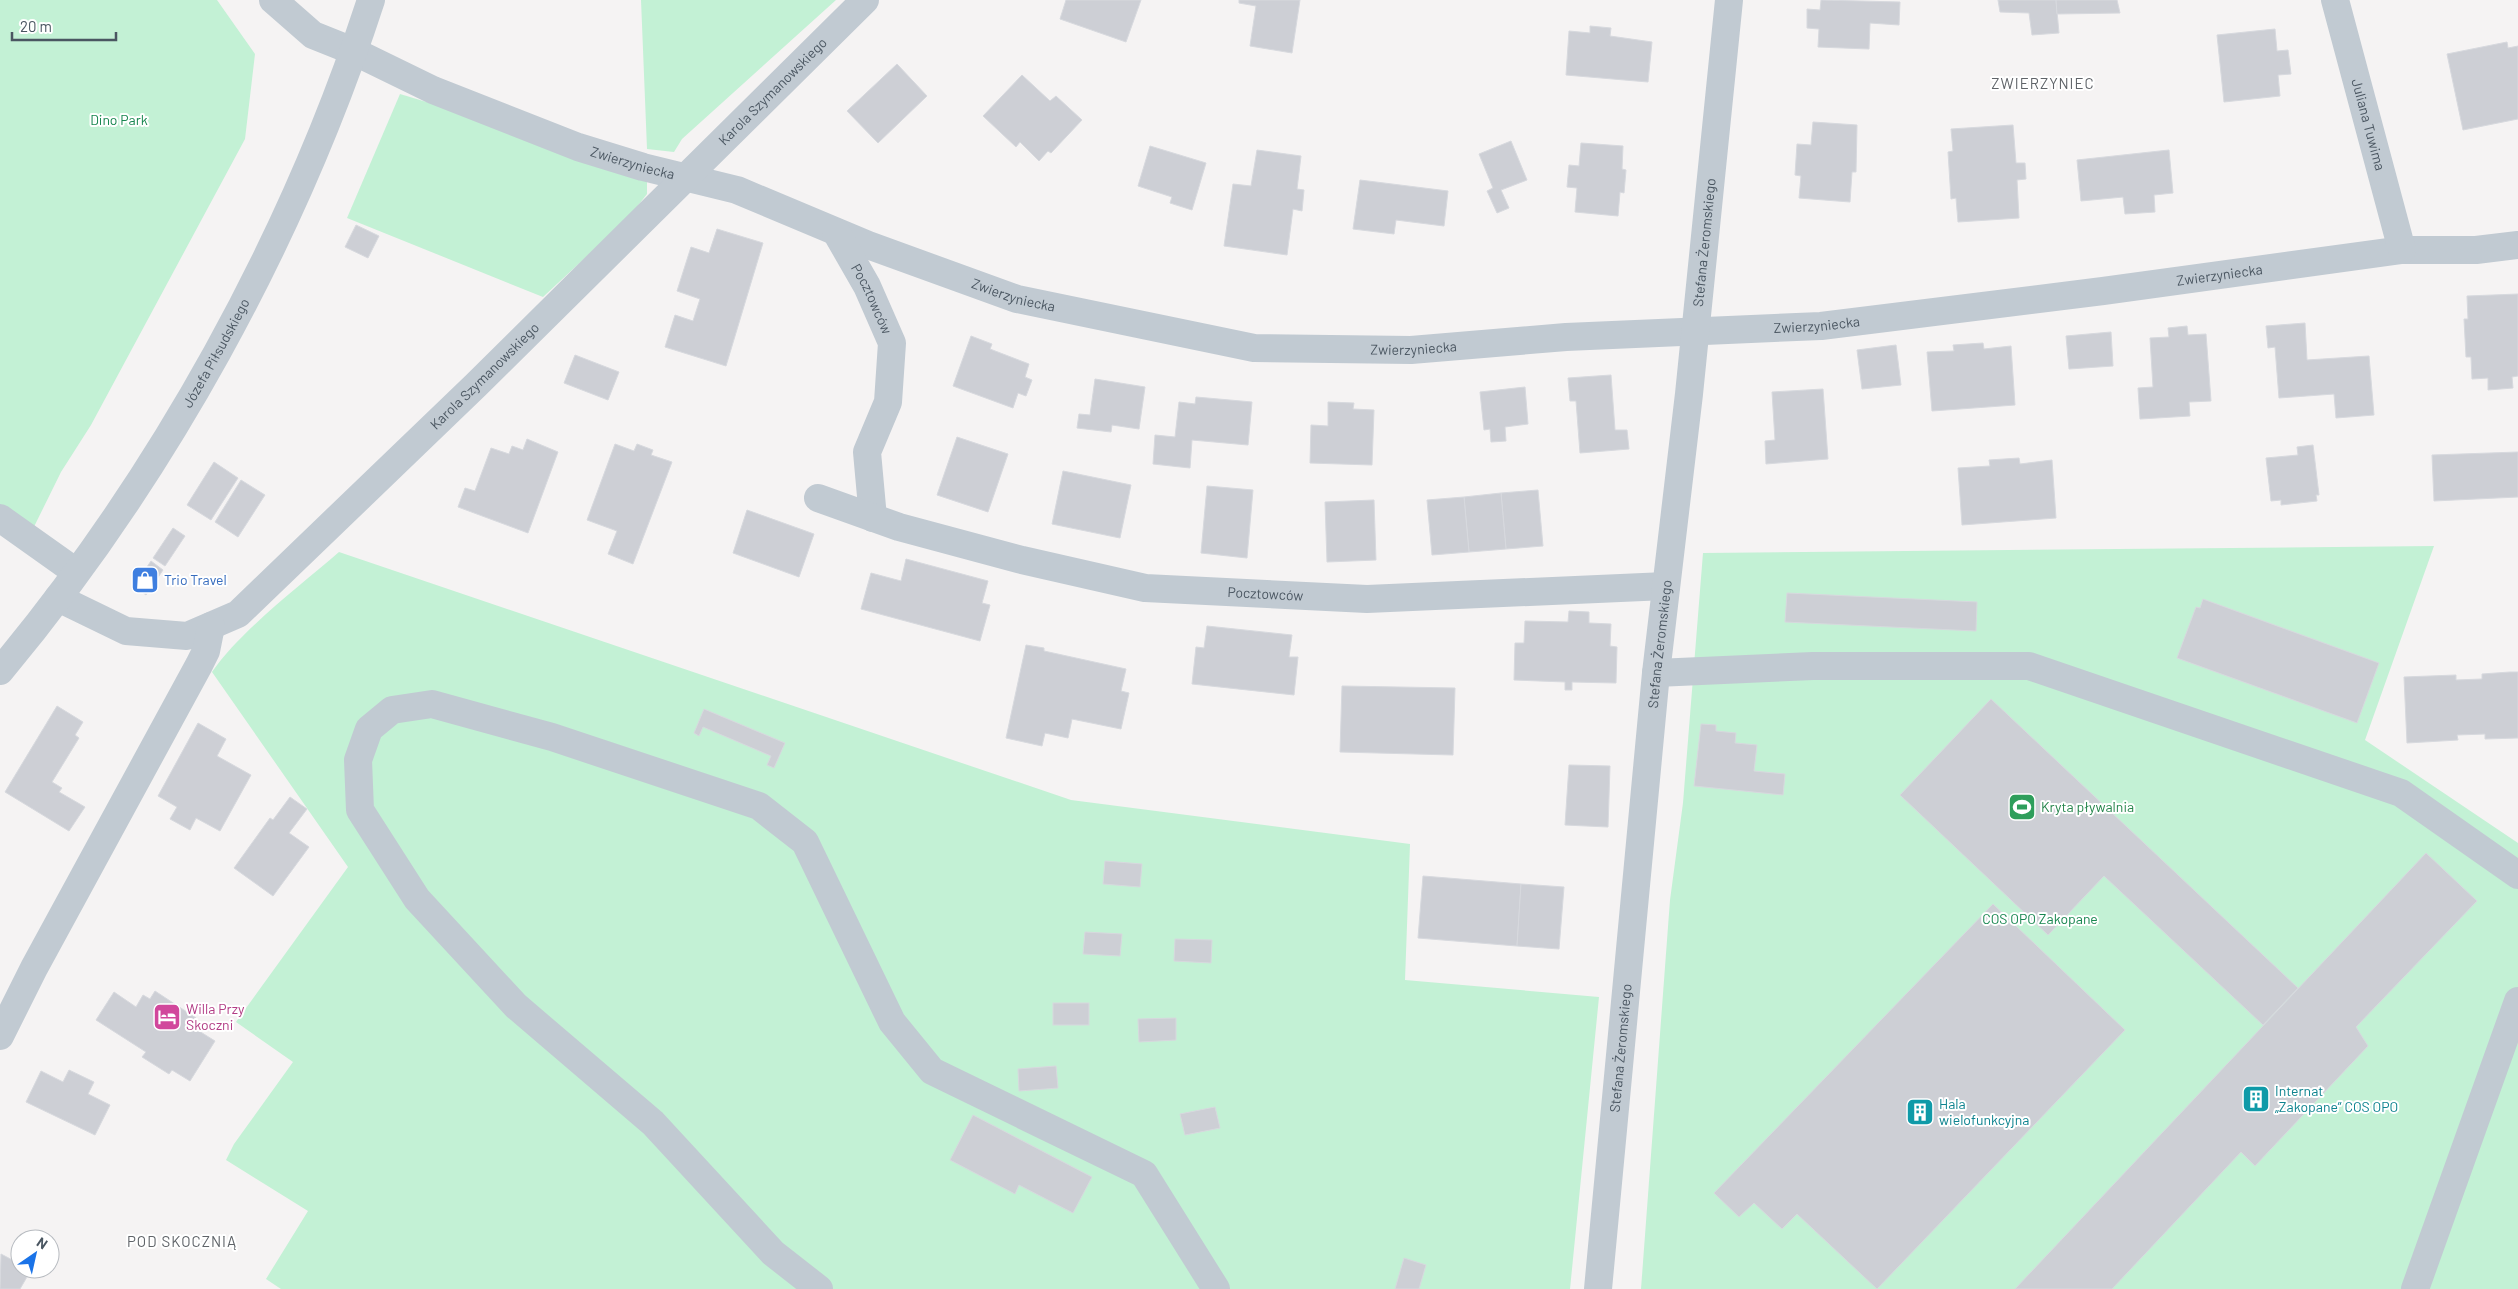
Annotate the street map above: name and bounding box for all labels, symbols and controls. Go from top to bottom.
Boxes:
scale bar [12,10,116,42]
text: 20 m [20,17,52,35]
street label: Karola Szymanowskiego [715,34,830,148]
district label: ZWIERZYNIEC [1991,74,2095,92]
street label: Juliana Tuwima [2348,77,2389,172]
park label: Dino Park [90,111,148,128]
street label: Zwierzyniecka [589,142,676,182]
street label: Stefana Żeromskiego [1689,177,1719,308]
street label: Pocztowców [848,260,896,337]
street label: Zwierzyniecka [2175,260,2264,289]
street label: Zwierzyniecka [969,274,1057,315]
street label: Józefa Piłsudskiego [178,295,253,411]
street label: Zwierzyniecka [1773,312,1861,336]
street label: Karola Szymanowskiego [426,319,542,433]
street label: Zwierzyniecka [1370,337,1457,358]
shop icon: Trio Travel [130,565,160,595]
place label: Trio Travel [164,571,227,588]
street label: Stefana Żeromskiego [1644,579,1675,709]
street label: Pocztowców [1227,583,1304,604]
sports icon: Kryta pływalnia [2007,792,2037,822]
place label: Kryta pływalnia [2041,798,2134,815]
park label: COS OPO Zakopane [1982,910,2098,927]
street label: Stefana Żeromskiego [1606,983,1635,1113]
place label: Willa Przy Skoczni [186,1000,245,1033]
hotel icon: Willa Przy Skoczni [152,1002,182,1032]
place label: Internat „Zakopane” COS OPO [2275,1082,2398,1115]
building icon: Internat „Zakopane” COS OPO [2241,1084,2271,1114]
place label: Hala wielofunkcyjna [1939,1095,2029,1128]
building icon: Hala wielofunkcyjna [1905,1097,1935,1127]
north arrow [10,1229,60,1279]
district label: POD SKOCZNIĄ [127,1232,237,1250]
text: N [34,1233,51,1252]

